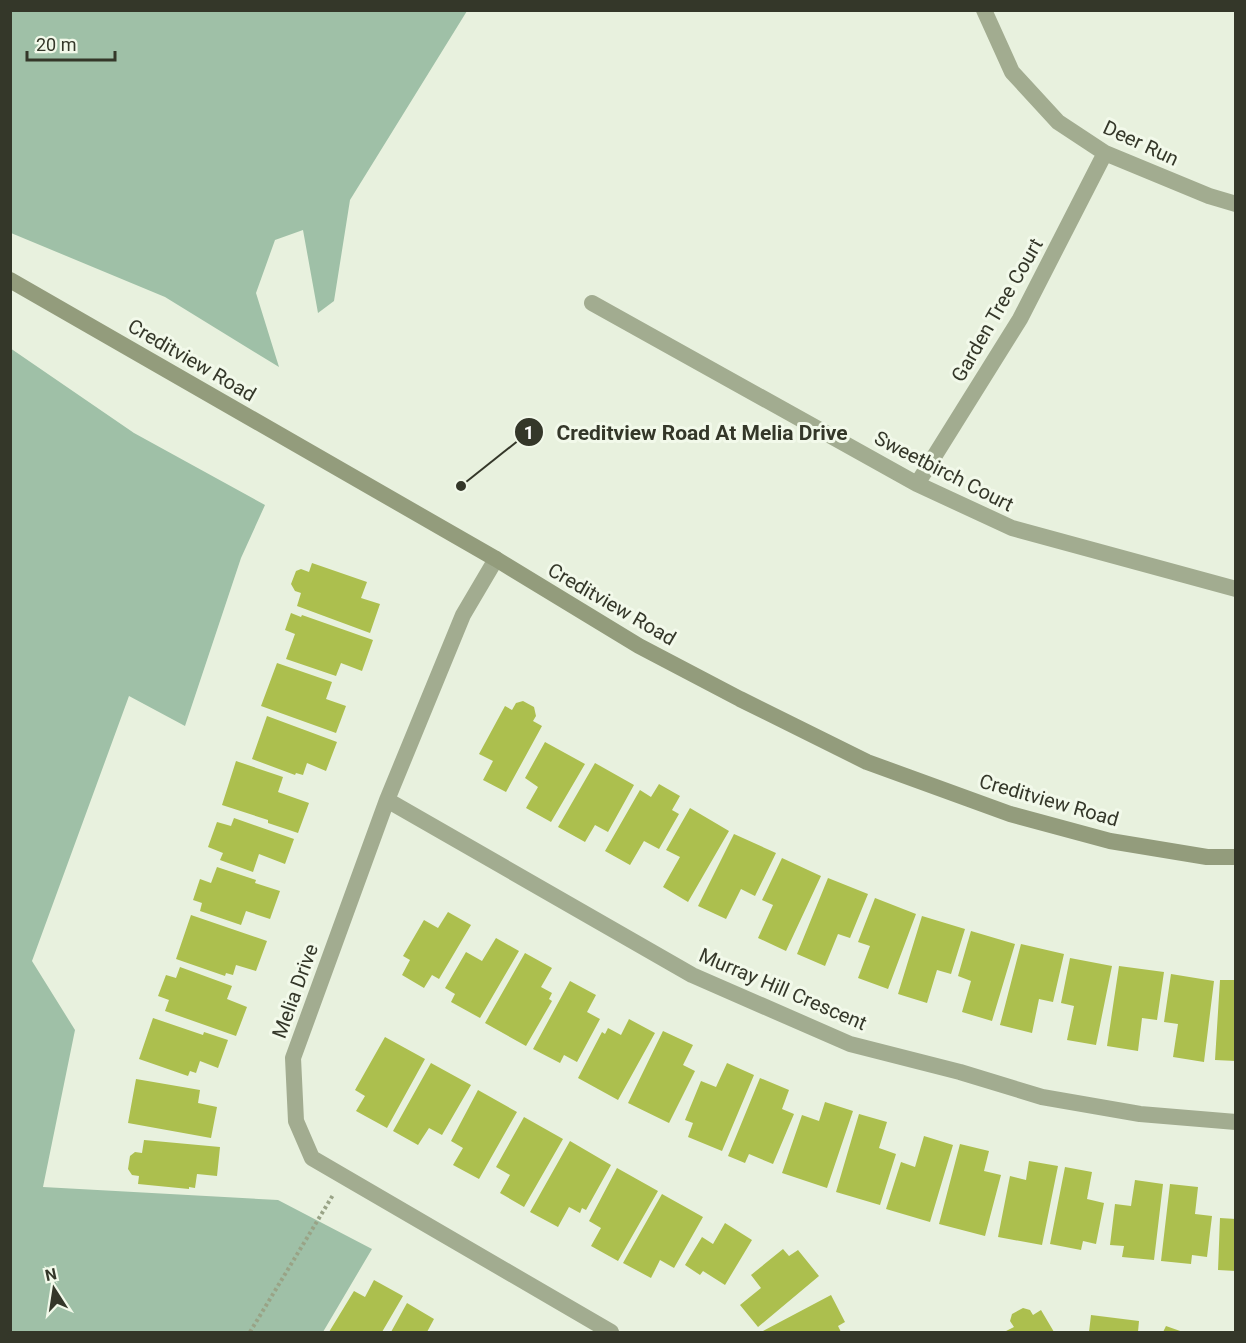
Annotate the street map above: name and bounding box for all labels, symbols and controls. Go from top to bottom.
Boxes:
scale bar [27,24,116,62]
text: 20 m [36,34,76,55]
street label: Deer Run [1099,115,1183,171]
street label: Garden Tree Court [946,234,1048,386]
street label: Creditview Road [124,314,260,406]
callout: Creditview Road At Melia Drive [514,413,859,452]
text: Creditview Road At Melia Drive [556,421,848,445]
text: 1 [524,422,534,443]
street label: Sweetbirch Court [870,426,1018,516]
street label: Creditview Road [544,558,680,650]
street label: Creditview Road [977,769,1121,831]
street label: Melia Drive [267,941,323,1041]
street label: Murray Hill Crescent [696,943,870,1035]
north arrow [24,1259,84,1319]
text: N [43,1264,58,1285]

